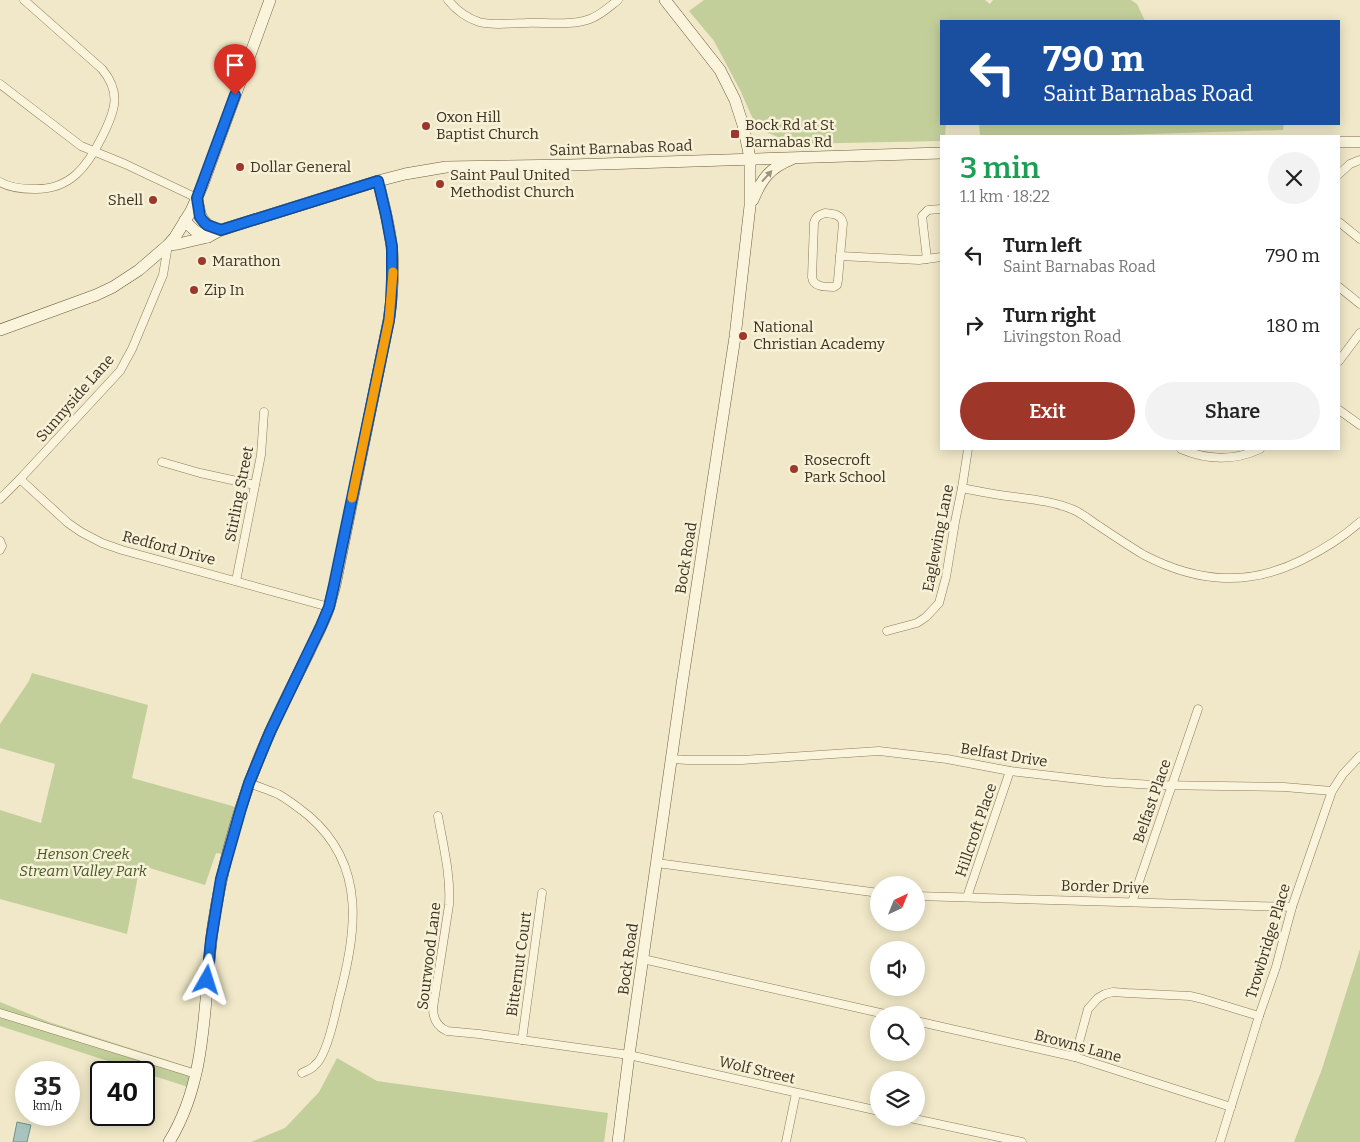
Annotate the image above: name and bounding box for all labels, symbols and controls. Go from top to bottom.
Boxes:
text: 790 m [1043,38,1144,80]
icon: left [960,40,1025,105]
pin [214,44,256,95]
icon: arrive [221,51,249,79]
text: Saint Barnabas Road [1043,80,1253,107]
place label: Oxon Hill Baptist Church [436,108,540,143]
place label: Bock Rd at St Barnabas Rd [745,116,835,151]
marker: Oxon Hill Baptist Church [420,120,432,132]
marker: Bock Rd at St Barnabas Rd [729,128,741,140]
street label: Saint Barnabas Road [549,137,693,159]
text: 3 min [960,150,1040,186]
button: close [1268,152,1320,204]
place label: Dollar General [250,158,351,176]
marker: Dollar General [234,161,246,173]
place label: Saint Paul United Methodist Church [450,166,575,201]
one-way arrow [761,170,773,182]
marker: Saint Paul United Methodist Church [434,178,446,190]
text: 1.1 km · 18:22 [960,187,1050,206]
place label: Shell [108,191,143,209]
marker: Shell [147,194,159,206]
text: Turn left [1003,234,1082,257]
icon: left [960,241,988,269]
text: 790 m [1266,244,1320,267]
place label: Marathon [212,252,281,270]
marker: Marathon [196,255,208,267]
text: Saint Barnabas Road [1003,257,1156,276]
place label: Zip In [204,281,245,299]
marker: Zip In [188,284,200,296]
text: Turn right [1003,304,1096,327]
icon: right [960,311,988,339]
text: 180 m [1267,314,1320,337]
place label: National Christian Academy [753,318,885,353]
text: Livingston Road [1003,327,1121,346]
marker: National Christian Academy [737,330,749,342]
street label: Sunnyside Lane [32,351,118,445]
button: Exit [960,382,1135,440]
button: Share [1145,382,1320,440]
street label: Stirling Street [221,444,257,543]
place label: Rosecroft Park School [804,451,886,486]
marker: Rosecroft Park School [788,463,800,475]
street label: Eaglewing Lane [919,483,957,593]
street label: Bock Road [671,521,701,595]
street label: Redford Drive [121,527,217,569]
street label: Belfast Drive [959,739,1049,771]
street label: Belfast Place [1129,757,1175,845]
street label: Hillcroft Place [952,781,1000,879]
park label: Henson Creek Stream Valley Park [19,845,148,880]
north arrow [870,876,925,931]
map controls [870,876,925,1126]
street label: Border Drive [1061,876,1149,898]
street label: Trowbridge Place [1242,881,1294,1001]
street label: Sourwood Lane [413,901,445,1011]
street label: Bitternut Court [503,910,535,1018]
street label: Bock Road [614,922,642,996]
button: sound [870,941,925,996]
position arrow [180,953,232,1005]
button: search [870,1006,925,1061]
street label: Browns Lane [1032,1026,1124,1066]
street label: Wolf Street [717,1052,797,1088]
speed limit sign: 40 [90,1061,155,1126]
button: layers [870,1071,925,1126]
text: 35 [33,1072,62,1102]
text: km/h [33,1099,62,1113]

